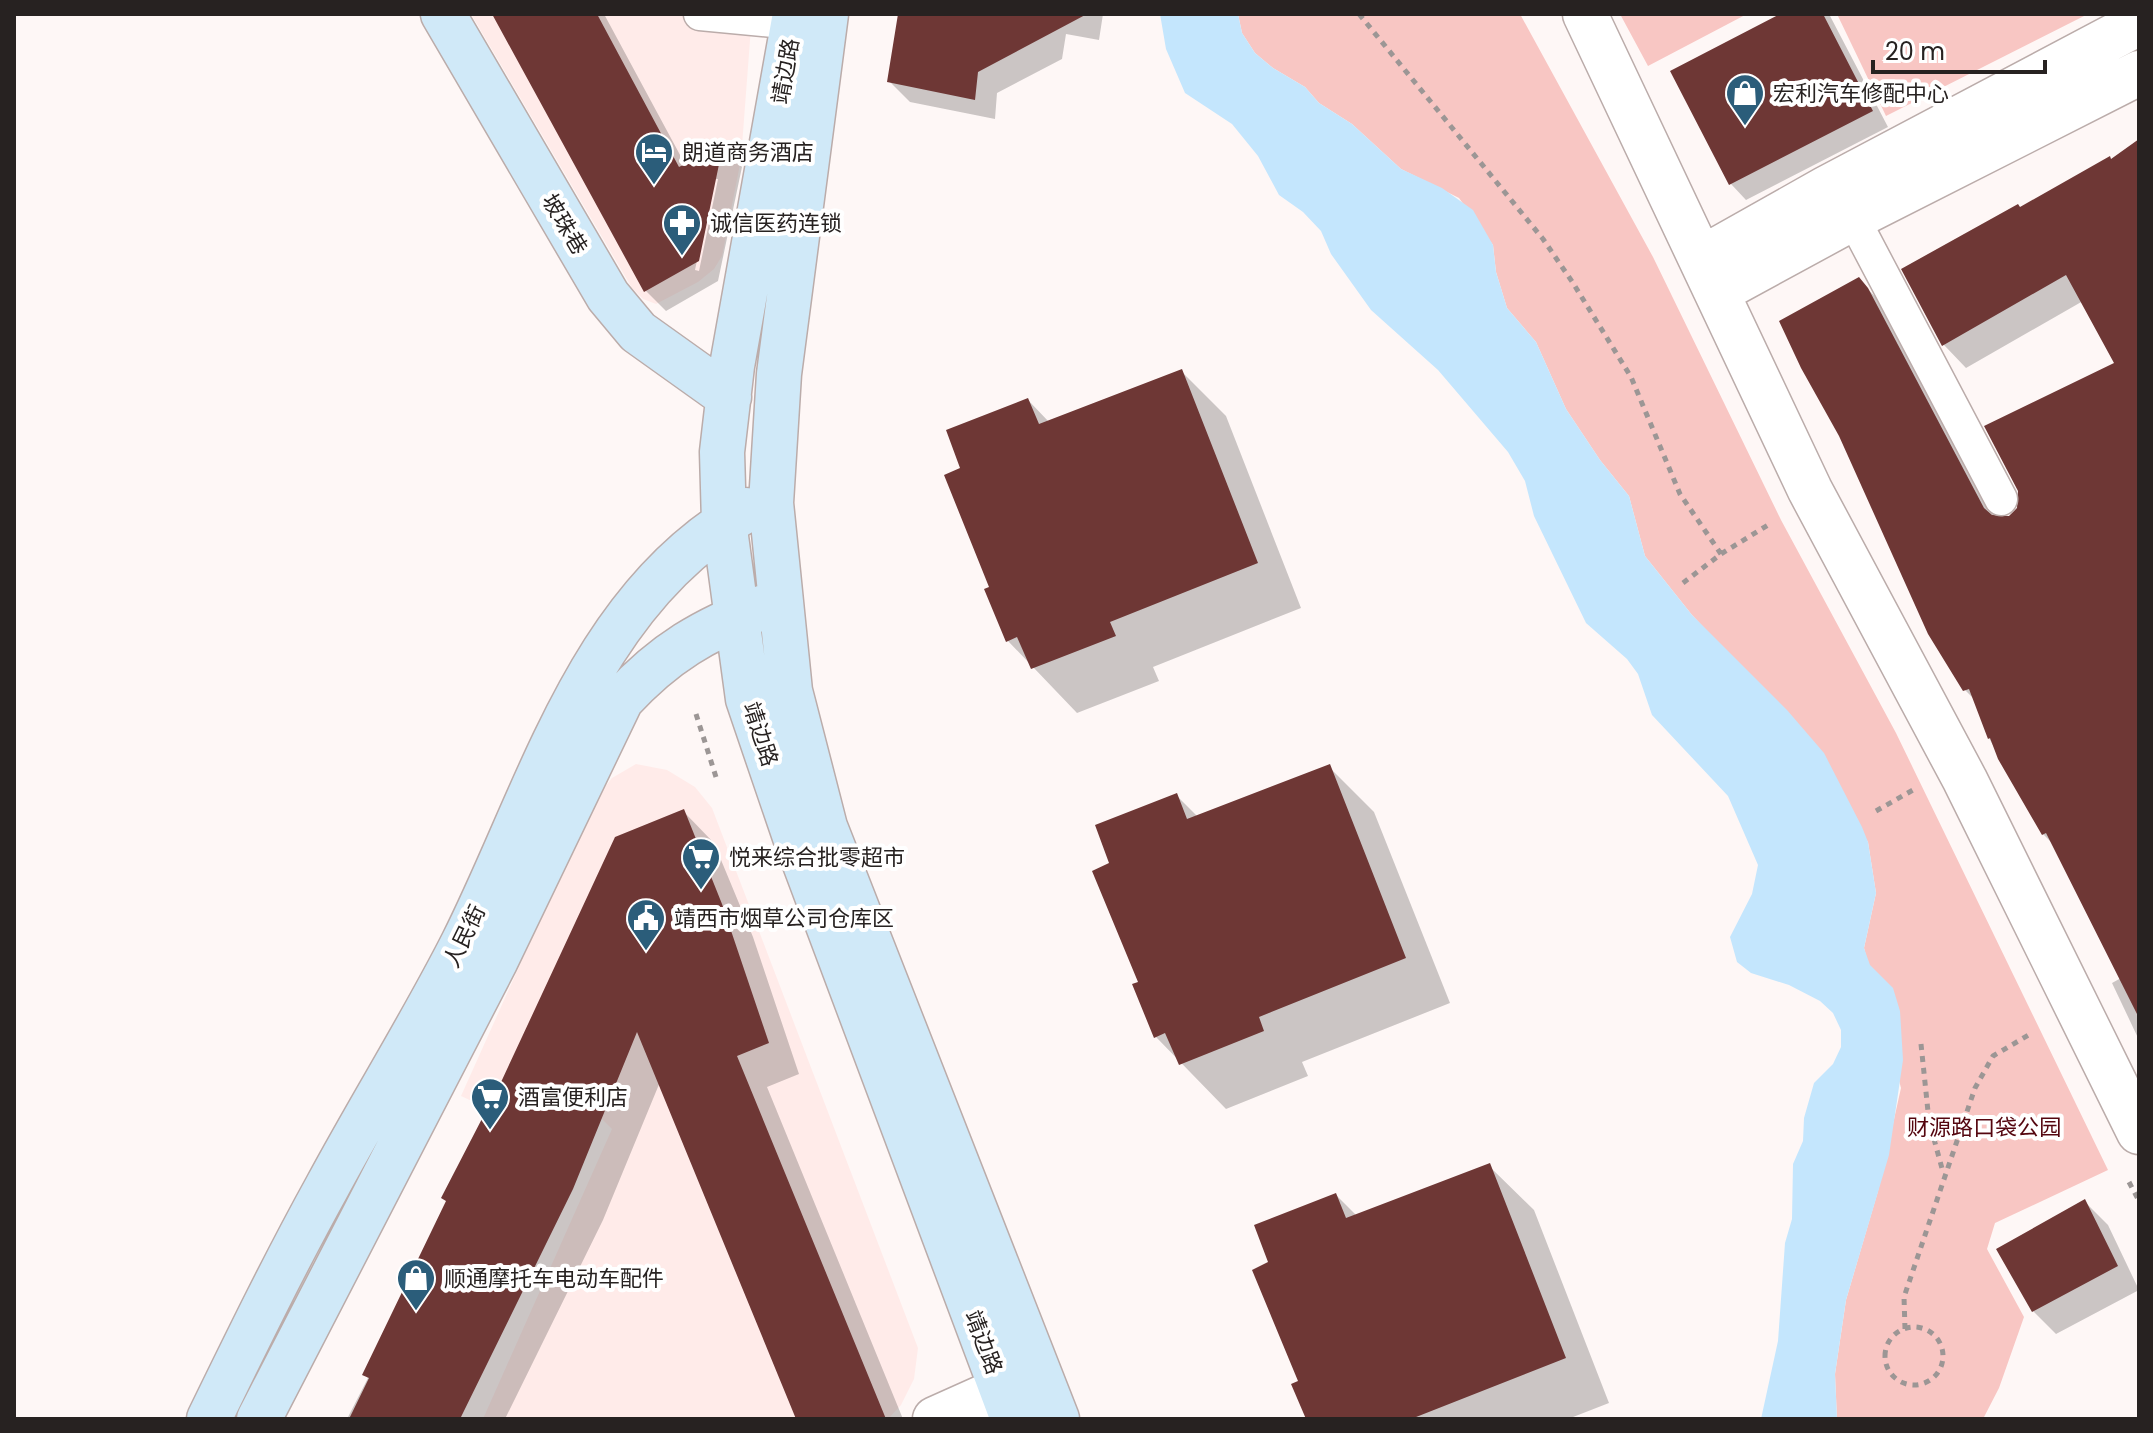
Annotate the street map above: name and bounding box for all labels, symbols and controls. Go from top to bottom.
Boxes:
scale bar [1873,24,2045,74]
text: 20 m [1885,35,1945,68]
street label: 靖边路 [764,36,806,106]
shop icon: 宏利汽车修配中心 [1724,72,1766,127]
place label: 宏利汽车修配中心 [1773,78,1949,109]
hotel icon: 朗道商务酒店 [633,131,675,186]
place label: 朗道商务酒店 [682,137,814,168]
street label: 坡珠巷 [534,188,595,261]
pharmacy icon: 诚信医药连锁 [661,202,703,257]
place label: 诚信医药连锁 [710,208,842,239]
street label: 靖边路 [736,698,785,770]
supermarket icon: 悦来综合批零超市 [680,836,722,891]
place label: 悦来综合批零超市 [729,842,905,873]
public building icon: 靖西市烟草公司仓库区 [625,897,667,952]
street label: 人民街 [436,900,493,973]
place label: 靖西市烟草公司仓库区 [674,903,894,934]
supermarket icon: 酒富便利店 [469,1076,511,1131]
place label: 酒富便利店 [518,1082,628,1113]
park label: 财源路口袋公园 [1907,1112,2061,1143]
shop icon: 顺通摩托车电动车配件 [395,1257,437,1312]
place label: 顺通摩托车电动车配件 [444,1263,664,1294]
street label: 靖边路 [957,1306,1010,1379]

